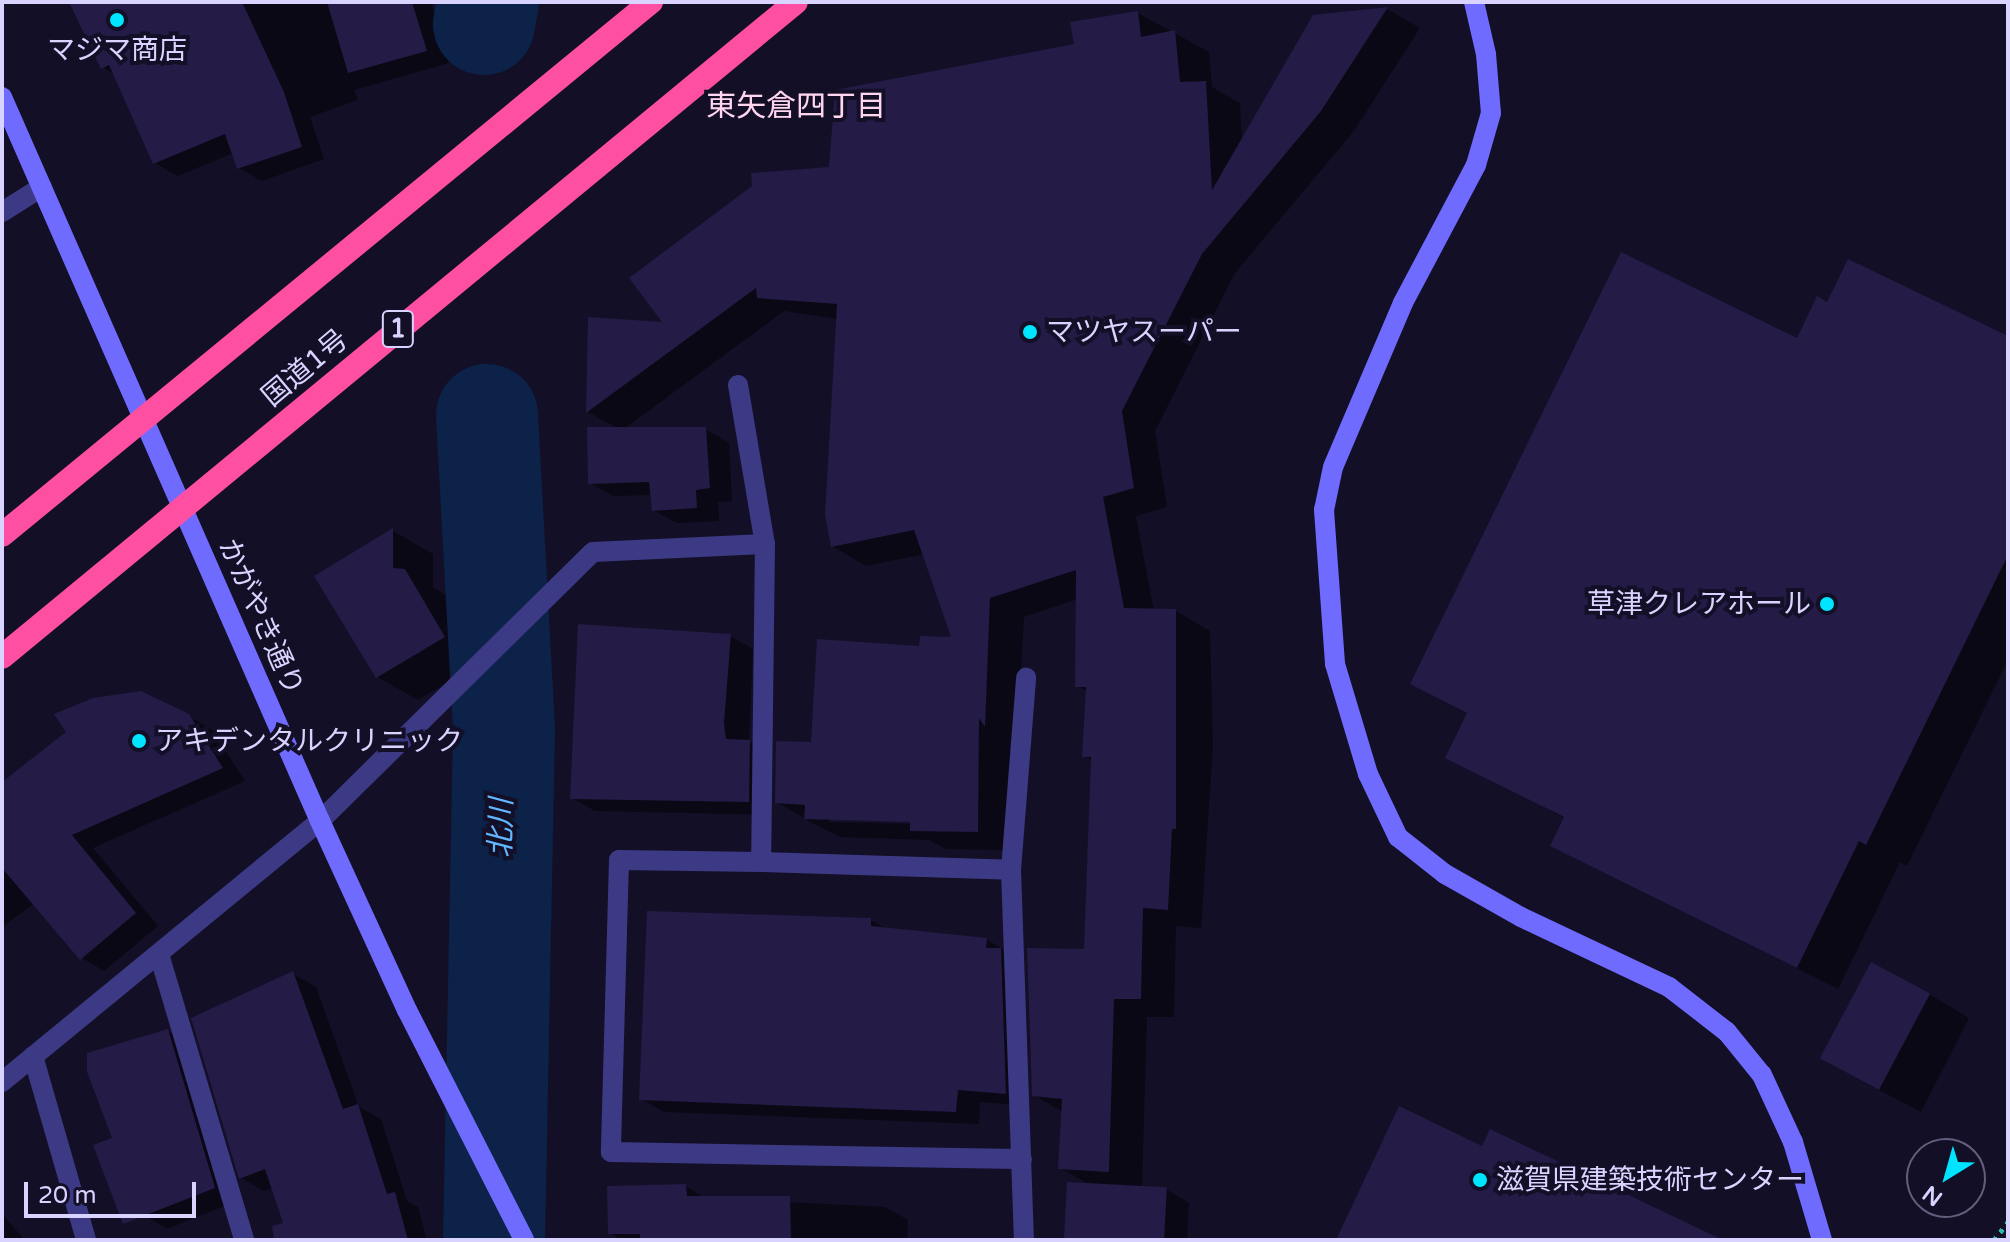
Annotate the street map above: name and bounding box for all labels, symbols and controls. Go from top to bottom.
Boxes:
marker: マジマ商店 [108,11,126,29]
place label: マジマ商店 [47,33,187,67]
district label: 東矢倉四丁目 [706,89,886,125]
road number: 1 [380,307,416,351]
place label: マツヤスーパー [1046,315,1242,349]
street label: 国道1号 [255,322,355,414]
marker: マツヤスーパー [1021,323,1039,341]
street label: かがやき通り [211,533,311,701]
place label: 草津クレアホール [1587,587,1811,621]
marker: 草津クレアホール [1818,595,1836,613]
place label: アキデンタルクリニック [155,724,463,758]
marker: アキデンタルクリニック [130,732,148,750]
water label: 北川 [483,798,521,858]
north arrow [1906,1138,1986,1218]
place label: 滋賀県建築技術センター [1496,1163,1804,1197]
scale bar [28,1166,200,1216]
marker: 滋賀県建築技術センター [1471,1171,1489,1189]
text: N [1918,1180,1948,1211]
text: 20 m [38,1181,96,1210]

